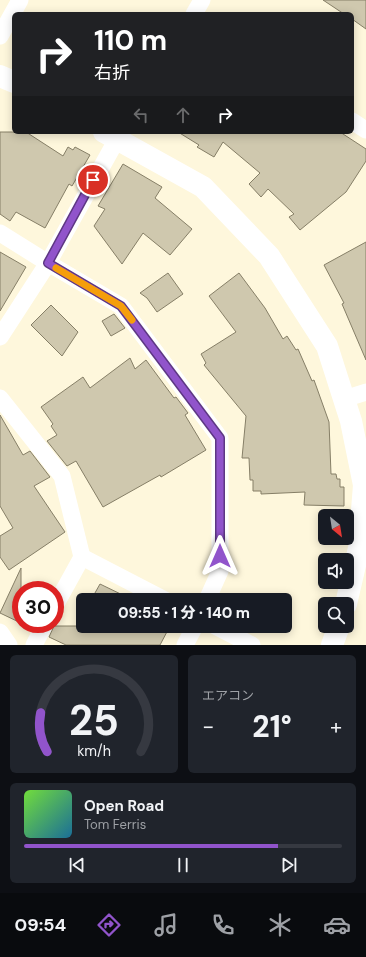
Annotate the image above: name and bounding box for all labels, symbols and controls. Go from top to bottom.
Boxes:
text: 110 m [94,22,167,59]
icon: right [28,28,80,80]
text: 右折 [94,61,130,85]
icon: left [130,104,152,126]
icon: ahead [172,104,194,126]
icon: right [214,104,236,126]
pin [76,163,110,197]
icon: arrive [82,169,104,191]
north arrow [318,509,354,545]
map controls [318,509,354,633]
position arrow [199,535,241,577]
button: sound [318,553,354,589]
speed limit sign: 30 [12,581,64,633]
button: search [318,597,354,633]
text: 09:55 · 1 分 · 140 m [118,603,250,623]
text: エアコン [202,687,254,704]
text: 25 [69,694,119,748]
text: 21° [252,707,292,746]
text: − [202,712,214,741]
text: + [330,712,342,741]
text: km/h [77,742,111,760]
text: Open Road [84,796,164,816]
text: Tom Ferris [84,816,146,833]
icon: previous [66,854,88,876]
icon: pause [172,854,194,876]
icon: next [278,854,300,876]
icon: directions [95,911,123,939]
icon: music [152,911,180,939]
icon: phone [209,911,237,939]
icon: climate [266,911,294,939]
icon: car [323,911,351,939]
text: 09:54 [15,913,66,937]

